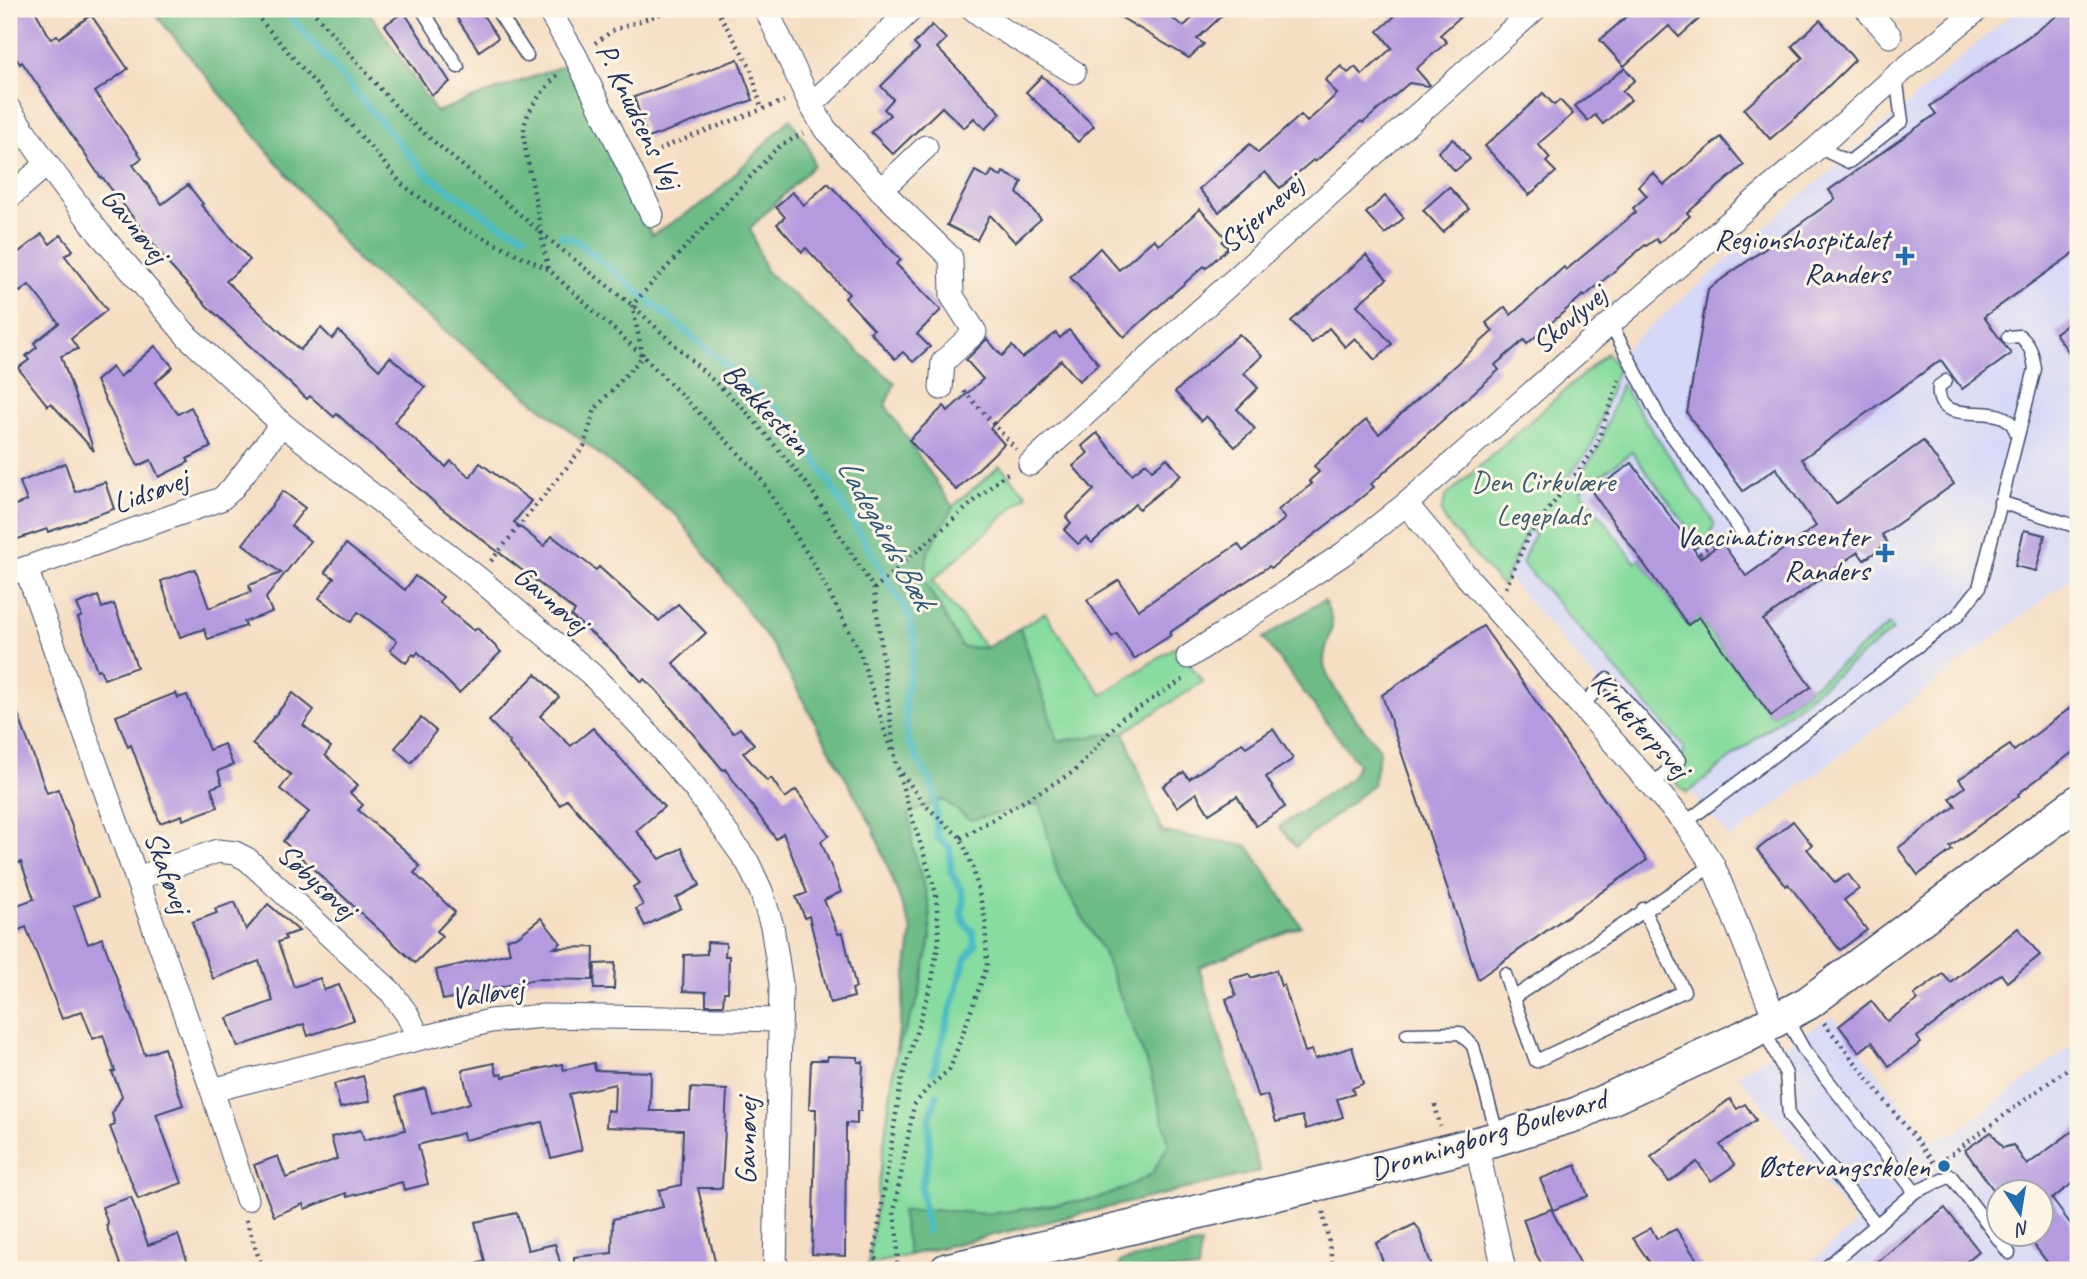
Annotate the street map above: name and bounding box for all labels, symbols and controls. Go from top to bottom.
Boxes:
street label: P. Knudsens Vej [587,37,692,198]
street label: Stjernevej [1211,163,1313,261]
street label: Gavnøvej [93,179,180,274]
place label: Regionshospitalet Randers [1714,220,1893,292]
marker: Regionshospitalet Randers [1895,246,1915,266]
street label: Skovlyvej [1523,274,1617,362]
street label: Bækkestien [714,355,820,464]
water label: Ladegårds Bæk [828,451,947,620]
street label: Lidsøvej [107,459,196,522]
park label: Den Cirkulære Legeplads [1471,462,1617,534]
place label: Vaccinationscenter Randers [1676,517,1872,589]
marker: Vaccinationscenter Randers [1875,543,1895,563]
street label: Gavnøvej [506,556,599,644]
street label: Kirketerpsvej [1583,664,1701,789]
street label: Skaføvej [136,826,202,922]
street label: Søbysøvej [269,835,368,930]
street label: Valløvej [448,968,530,1017]
street label: Dronningborg Boulevard [1365,1079,1615,1188]
street label: Gavnøvej [726,1093,766,1185]
place label: Østervangsskolen [1758,1147,1930,1185]
marker: Østervangsskolen [1936,1158,1952,1174]
north arrow [1986,1178,2056,1248]
text: N [2012,1216,2032,1242]

